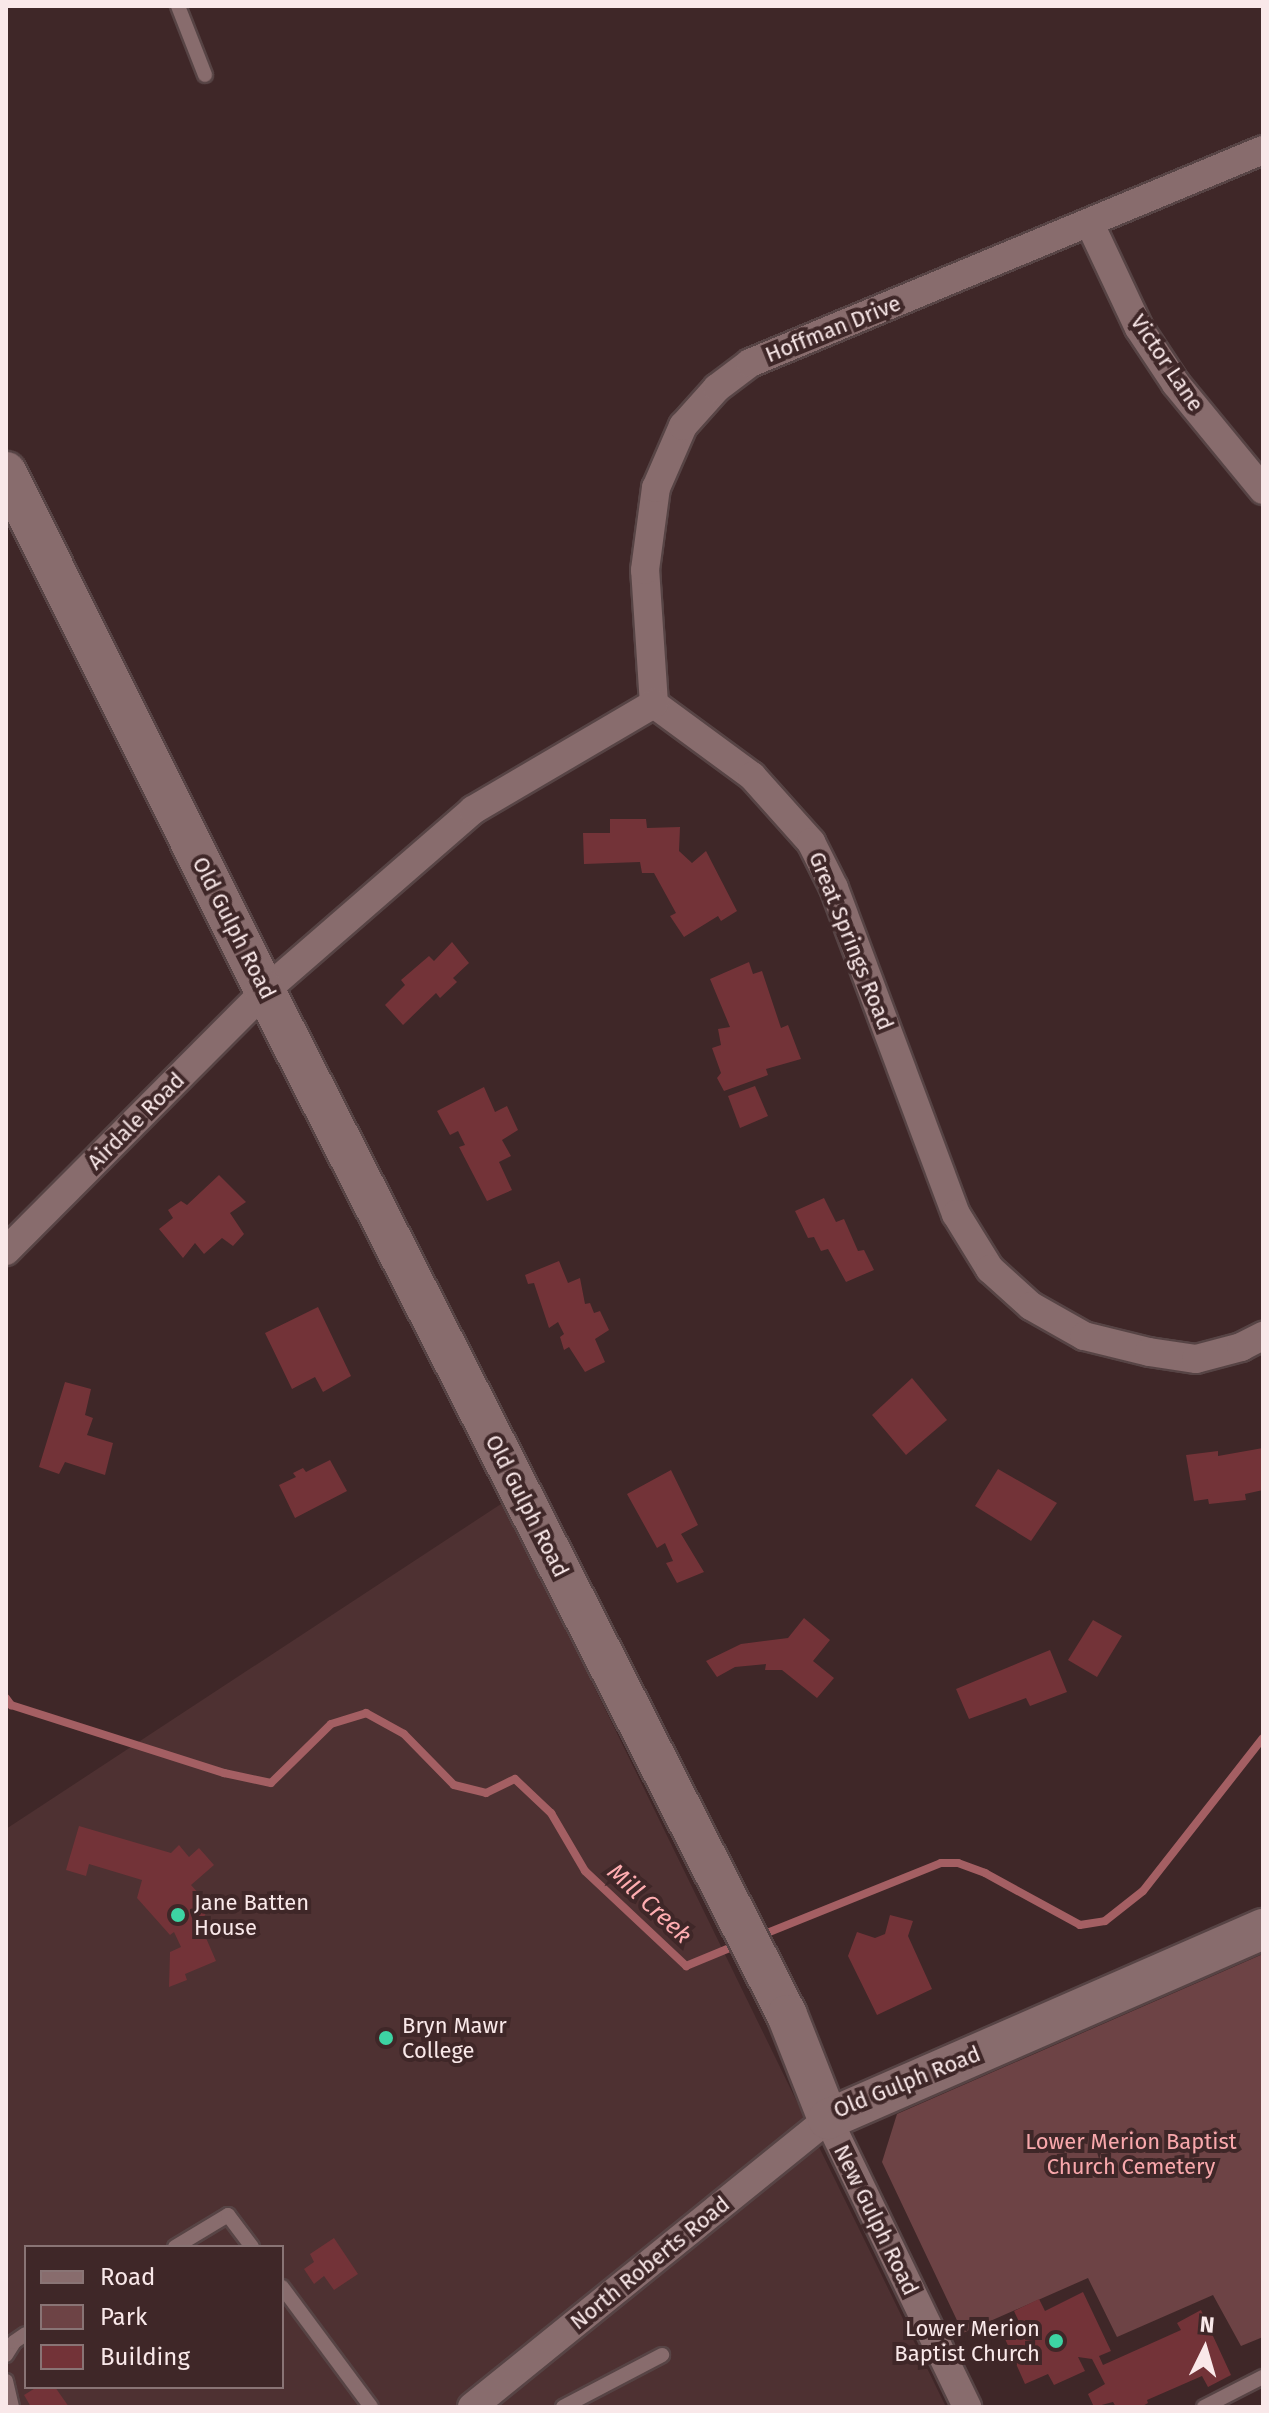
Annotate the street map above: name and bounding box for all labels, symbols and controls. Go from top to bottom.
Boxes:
street label: Hoffman Drive [761,290,905,368]
street label: Victor Lane [1125,309,1209,417]
street label: Great Springs Road [803,848,899,1034]
street label: Old Gulph Road [187,852,281,1004]
street label: Airdale Road [82,1067,190,1175]
street label: Old Gulph Road [480,1430,574,1582]
water label: Mill Creek [601,1858,697,1950]
place label: Jane Batten House [194,1889,309,1940]
marker: Jane Batten House [169,1906,187,1924]
place label: Bryn Mawr College [402,2012,507,2064]
marker: Bryn Mawr College [377,2029,395,2047]
street label: Old Gulph Road [830,2041,984,2123]
park label: Lower Merion Baptist Church Cemetery [1025,2128,1237,2180]
street label: New Gulph Road [828,2140,924,2300]
street label: North Roberts Road [565,2191,735,2335]
legend [24,2245,284,2389]
text: Road [100,2263,155,2291]
text: Park [100,2303,147,2331]
north arrow [1165,2309,1245,2389]
text: N [1199,2311,1216,2339]
place label: Lower Merion Baptist Church [894,2315,1040,2366]
marker: Lower Merion Baptist Church [1047,2332,1065,2350]
text: Building [100,2343,190,2371]

